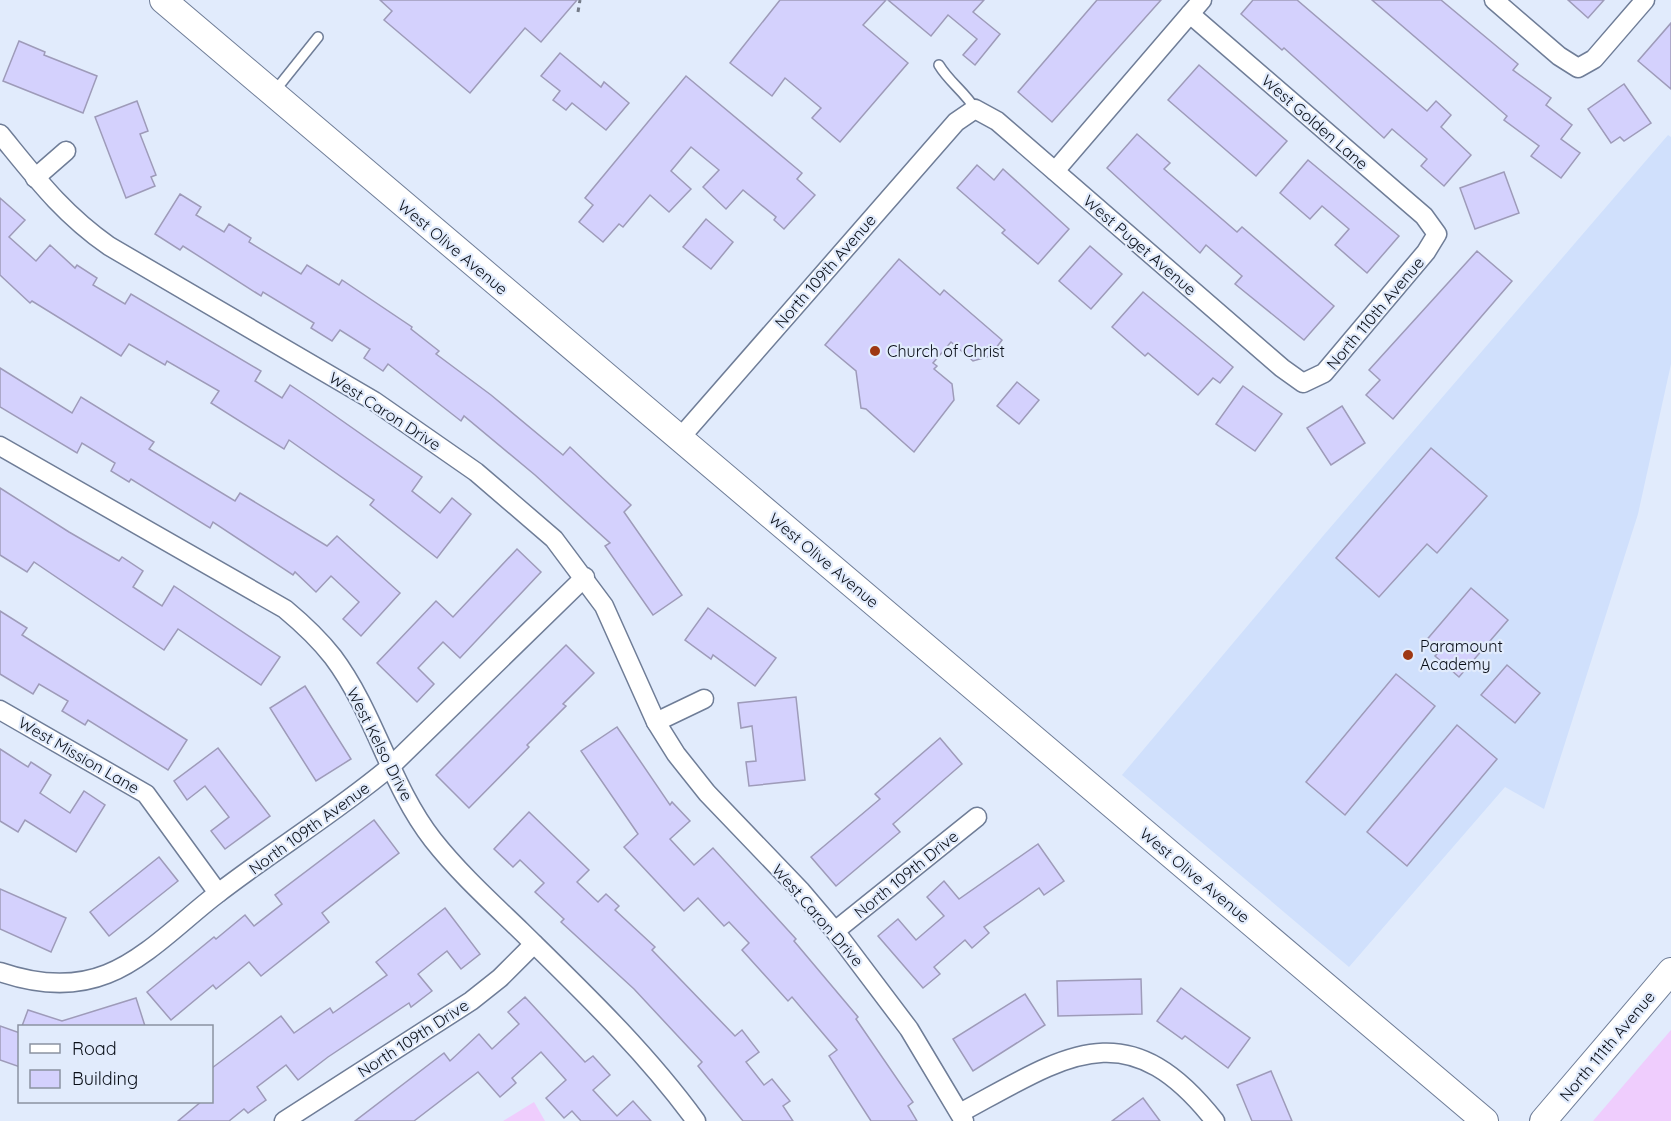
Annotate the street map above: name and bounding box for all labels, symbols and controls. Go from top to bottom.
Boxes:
street label: West Golden Lane [1258,70,1372,174]
street label: West Puget Avenue [1079,190,1201,300]
street label: West Olive Avenue [394,195,512,299]
street label: North 109th Avenue [770,210,880,332]
street label: North 110th Avenue [1322,252,1428,374]
place label: Church of Christ [887,341,1005,361]
marker: Church of Christ [868,344,882,358]
street label: West Caron Drive [325,367,445,455]
street label: West Olive Avenue [765,508,883,612]
place label: Paramount Academy [1420,636,1503,674]
marker: Paramount Academy [1401,648,1415,662]
street label: West Kelso Drive [343,684,417,804]
street label: West Mission Lane [15,712,143,798]
street label: North 109th Avenue [245,777,373,879]
street label: West Olive Avenue [1136,823,1254,927]
street label: North 109th Drive [850,826,962,922]
street label: West Caron Drive [768,860,868,970]
street label: North 111th Avenue [1555,987,1659,1105]
street label: North 109th Drive [354,995,472,1081]
legend [18,1025,213,1103]
text: Road [72,1037,117,1060]
text: Building [72,1067,138,1090]

